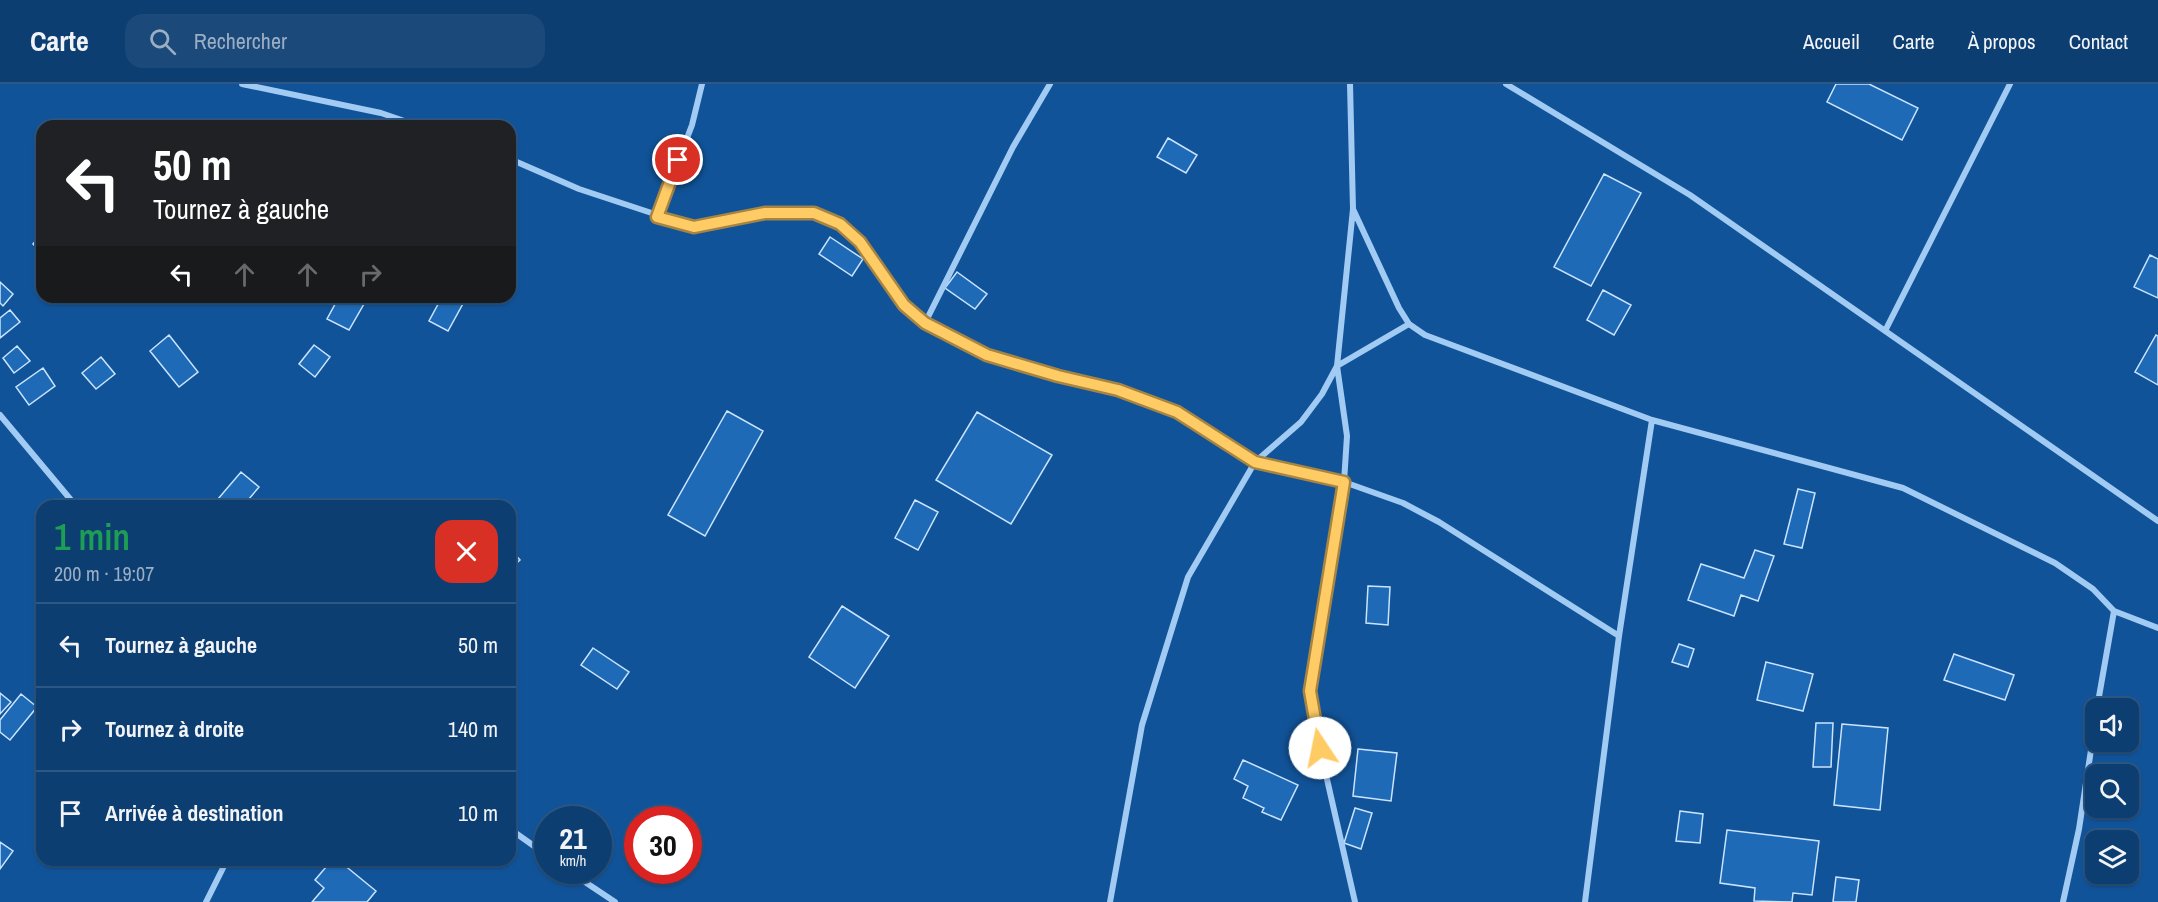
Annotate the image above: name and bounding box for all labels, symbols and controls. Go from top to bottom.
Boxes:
search box [125,14,545,68]
text: Carte [30,22,89,60]
icon: search [146,25,179,58]
text: Rechercher [194,26,287,56]
text: Accueil [1803,27,1860,56]
text: Carte [1893,27,1935,56]
text: À propos [1968,27,2036,56]
text: Contact [2069,27,2128,56]
pin [652,134,703,185]
text: 50 m [153,137,232,193]
icon: arrive [661,143,694,176]
icon: left [54,144,132,222]
text: Tournez à gauche [153,191,329,227]
icon: left [165,258,198,291]
icon: ahead [228,258,261,291]
icon: ahead [291,258,324,291]
icon: right [354,258,387,291]
text: 1 min [54,513,130,561]
button: close [435,520,498,583]
text: 200 m · 19:07 [54,560,154,587]
icon: left [54,629,87,662]
text: Tournez à gauche [105,630,257,660]
text: 50 m [458,630,498,660]
map controls [2085,698,2139,884]
button: sound [2085,698,2139,752]
icon: right [54,713,87,746]
text: Tournez à droite [105,714,244,744]
text: 140 m [448,714,498,744]
position arrow [1288,716,1352,780]
button: search [2085,764,2139,818]
icon: arrive [54,797,87,830]
text: Arrivée à destination [105,798,283,828]
text: 10 m [458,798,498,828]
speed limit sign: 30 [624,806,702,884]
text: 21 [559,818,587,858]
button: layers [2085,830,2139,884]
text: km/h [560,850,586,871]

